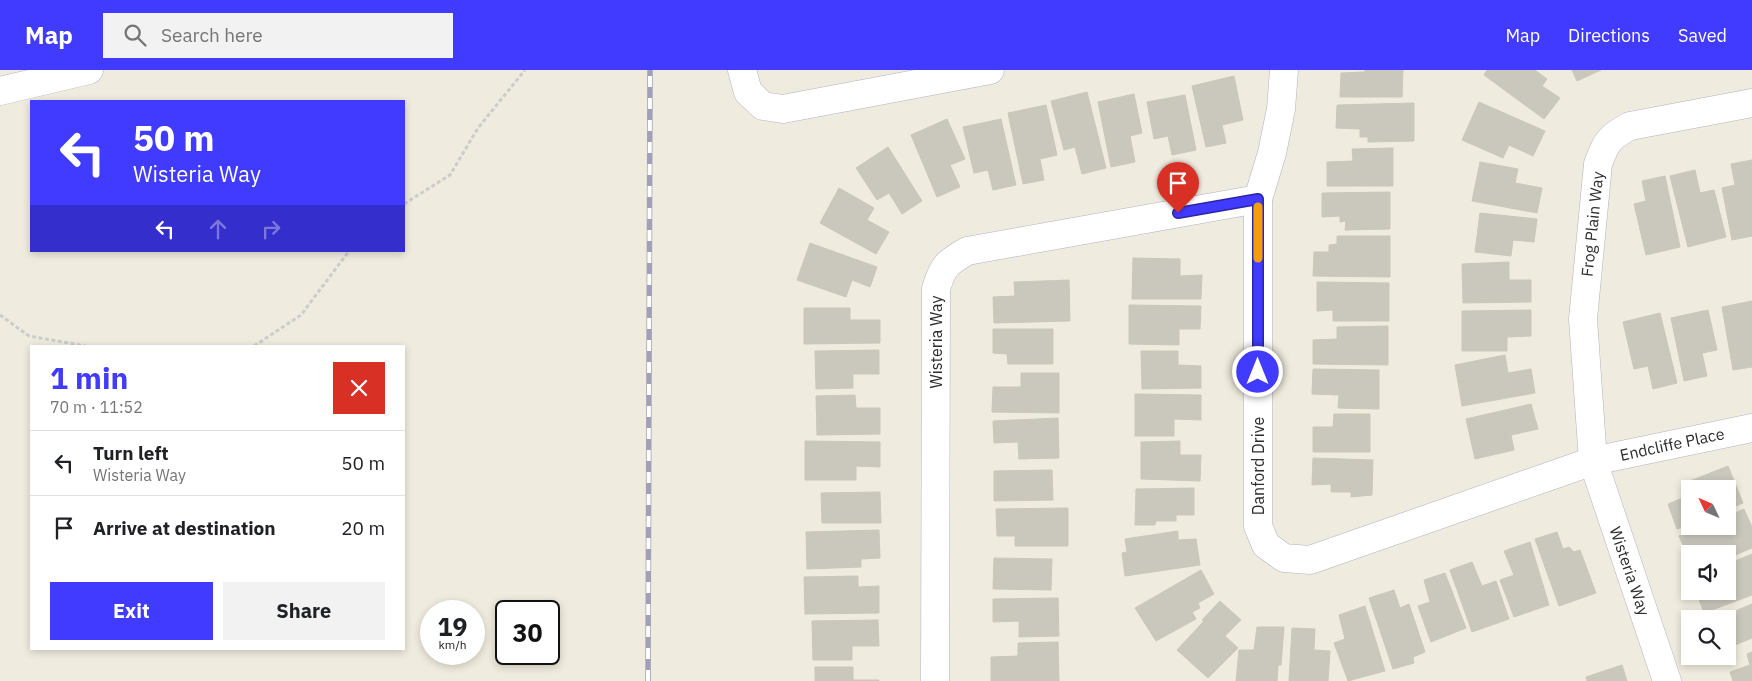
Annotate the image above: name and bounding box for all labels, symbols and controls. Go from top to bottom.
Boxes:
search box [103,13,453,58]
text: Map [25,19,73,51]
icon: search [121,21,149,49]
text: Search here [161,23,263,47]
text: Map [1505,24,1540,47]
text: Directions [1568,24,1650,47]
text: Saved [1678,24,1727,47]
text: 50 m [133,115,215,161]
icon: left [50,120,115,185]
text: Wisteria Way [133,159,261,188]
pin [1157,162,1199,213]
icon: arrive [1164,169,1192,197]
street label: Frog Plain Way [1577,170,1607,278]
icon: left [151,215,179,243]
icon: ahead [204,215,232,243]
icon: right [257,215,285,243]
street label: Wisteria Way [926,295,946,389]
position arrow [1231,345,1283,397]
text: 1 min [50,358,128,397]
button: close [333,362,385,414]
text: 70 m · 11:52 [50,397,143,417]
street label: Danford Drive [1248,417,1268,515]
street label: Endcliffe Place [1618,423,1726,465]
text: Turn left [93,441,169,465]
icon: left [50,449,78,477]
text: 50 m [341,451,385,475]
text: Wisteria Way [93,465,186,485]
north arrow [1681,480,1736,535]
map controls [1681,480,1736,665]
icon: arrive [50,514,78,542]
text: Arrive at destination [93,516,276,540]
text: 20 m [341,516,385,540]
street label: Wisteria Way [1605,524,1655,618]
button: sound [1681,545,1736,600]
button: Exit [50,582,213,640]
button: Share [223,582,385,640]
speed limit sign: 30 [495,600,560,665]
text: 19 [437,610,468,643]
button: search [1681,610,1736,665]
text: km/h [438,637,467,652]

